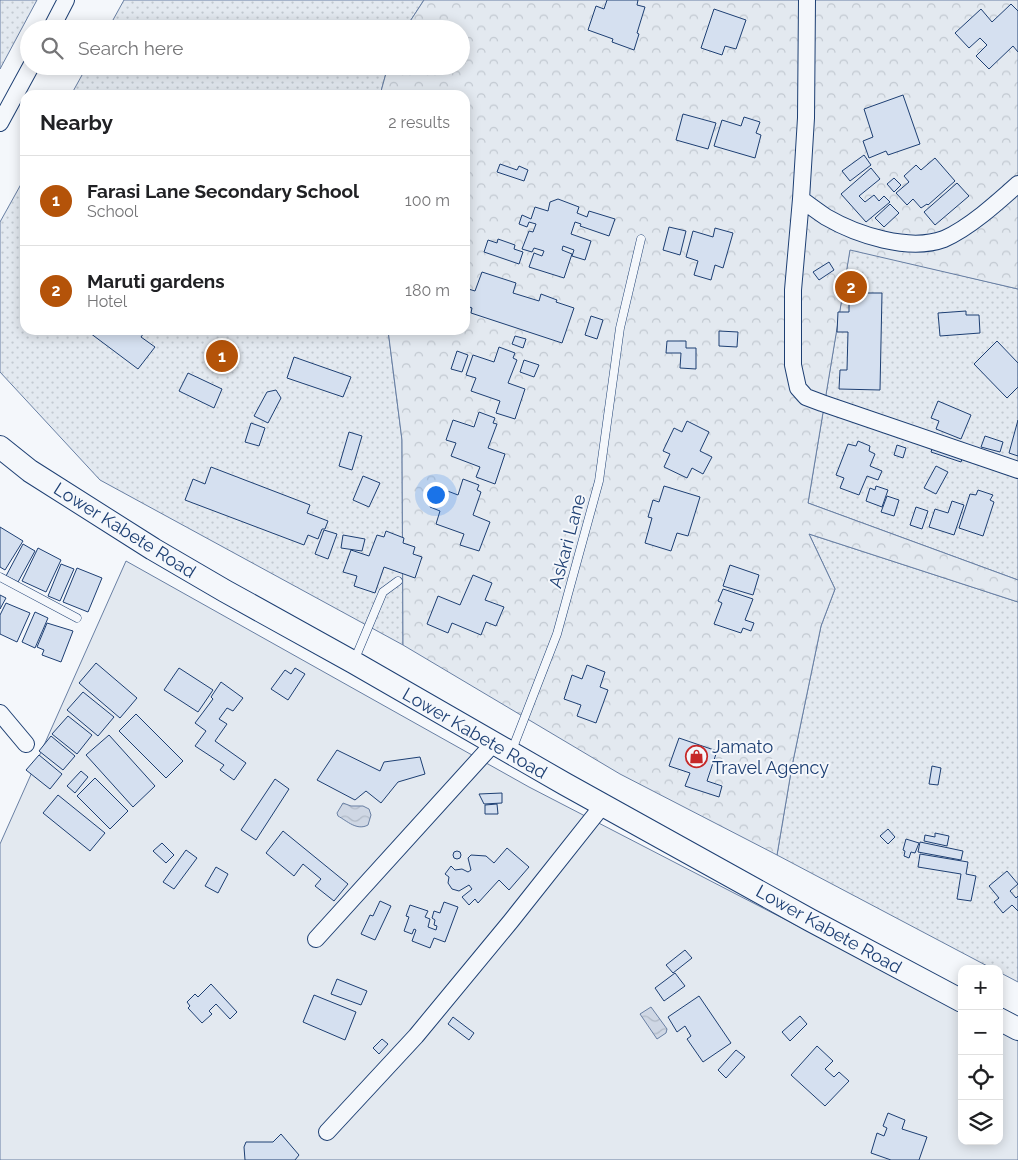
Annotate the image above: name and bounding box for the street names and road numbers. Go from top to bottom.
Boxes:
street label: Lower Kabete Road [50,478,200,582]
street label: Askari Lane [544,491,590,590]
street label: Lower Kabete Road [399,683,551,783]
street label: Lower Kabete Road [753,880,905,978]

